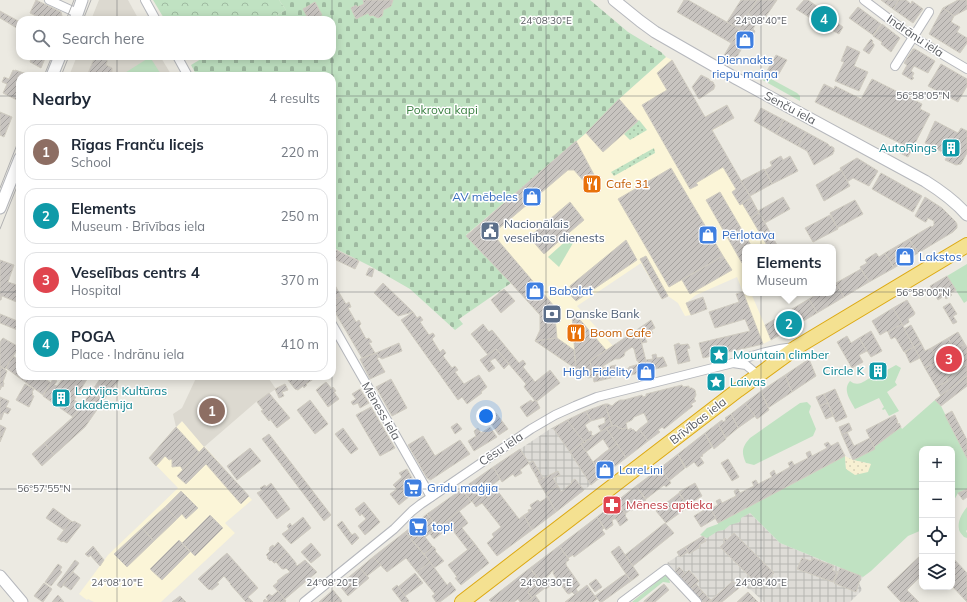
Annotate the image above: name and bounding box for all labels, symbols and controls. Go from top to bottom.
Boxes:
pin: 4 [811,4,837,34]
street label: Indrānu iela [884,11,947,60]
text: 24°08'30"E [520,14,572,27]
text: 24°08'40"E [735,14,787,27]
search box [16,16,336,60]
icon: search [30,27,52,49]
text: Search here [62,29,144,48]
shop icon: Diennakts riepu maiņa [734,29,756,51]
place label: Diennakts riepu maiņa [712,52,778,82]
text: Nearby [32,88,91,109]
street label: Senču iela [762,88,819,127]
text: 56°58'05"N [896,89,950,102]
text: 4 results [269,90,320,106]
park label: Pokrova kapi [406,102,478,117]
text: Rīgas Franču licejs [71,135,204,154]
building icon: AutoRings [940,137,962,159]
place label: AutoRings [879,140,937,155]
text: 1 [42,144,50,160]
text: 220 m [281,144,319,160]
text: School [71,154,111,170]
restaurant icon: Cafe 31 [581,173,603,195]
place label: Cafe 31 [606,176,649,191]
shop icon: AV mēbeles [521,186,543,208]
place label: AV mēbeles [452,189,518,204]
text: Elements [71,199,136,218]
text: 2 [42,208,50,224]
text: 250 m [281,208,319,224]
place label: Nacionālais veselības dienests [504,216,605,245]
text: Museum · Brīvības iela [71,218,205,234]
public building icon: Nacionālais veselības dienests [479,220,501,242]
shop icon: Pērļotava [697,224,719,246]
place label: Pērļotava [722,227,775,243]
popup [742,244,836,296]
shop icon: Lakstos [894,246,916,268]
place label: Lakstos [919,249,962,264]
text: Elements [756,253,822,272]
text: Veselības centrs 4 [71,263,200,282]
text: 3 [42,272,50,288]
text: 370 m [281,272,319,288]
text: Museum [756,272,808,288]
shop icon: Babolat [524,280,546,302]
text: Hospital [71,282,121,298]
place label: Babolat [549,283,593,298]
text: 56°58'00"N [896,286,950,299]
bank icon: Danske Bank [541,303,563,325]
place label: Danske Bank [566,306,640,321]
pin: 2 [776,309,802,339]
restaurant icon: Boom Cafe [565,322,587,344]
place label: Boom Cafe [590,325,651,340]
text: POGA [71,327,115,346]
text: 4 [42,336,50,352]
text: 410 m [281,336,319,352]
place icon: Mountain climber [708,344,730,366]
pin: 3 [936,344,962,374]
text: Place · Indrānu iela [71,346,184,362]
place label: Mountain climber [733,347,829,362]
building icon: Circle K [867,360,889,382]
shop icon: High Fidelity [635,361,657,383]
place label: Circle K [823,363,864,378]
place label: High Fidelity [563,364,633,379]
place icon: Laivas [705,371,727,393]
place label: Laivas [730,374,766,389]
street label: Mēness iela [359,379,404,443]
place label: Latvijas Kultūras akadēmija [75,383,167,412]
building icon: Latvijas Kultūras akadēmija [50,387,72,409]
street label: Brīvības iela [666,394,729,447]
pin: 1 [199,396,225,426]
your location [476,406,496,426]
street label: Cēsu iela [476,428,526,469]
map controls [919,446,955,590]
button: + [919,446,955,482]
shop icon: LareLini [594,459,616,481]
place label: LareLini [619,462,663,477]
supermarket icon: Grīdu maģija [402,477,424,499]
place label: Grīdu maģija [427,480,498,495]
text: 56°57'55"N [17,482,71,495]
button: − [919,482,955,518]
pharmacy icon: Mēness aptieka [601,494,623,516]
place label: Mēness aptieka [626,497,713,512]
supermarket icon: top! [407,516,429,538]
button: locate [919,518,955,554]
place label: top! [432,519,453,534]
button: layers [919,554,955,590]
text: 24°08'10"E [91,576,143,589]
text: 24°08'20"E [306,576,358,589]
text: 24°08'30"E [520,576,572,589]
text: 24°08'40"E [735,576,787,589]

